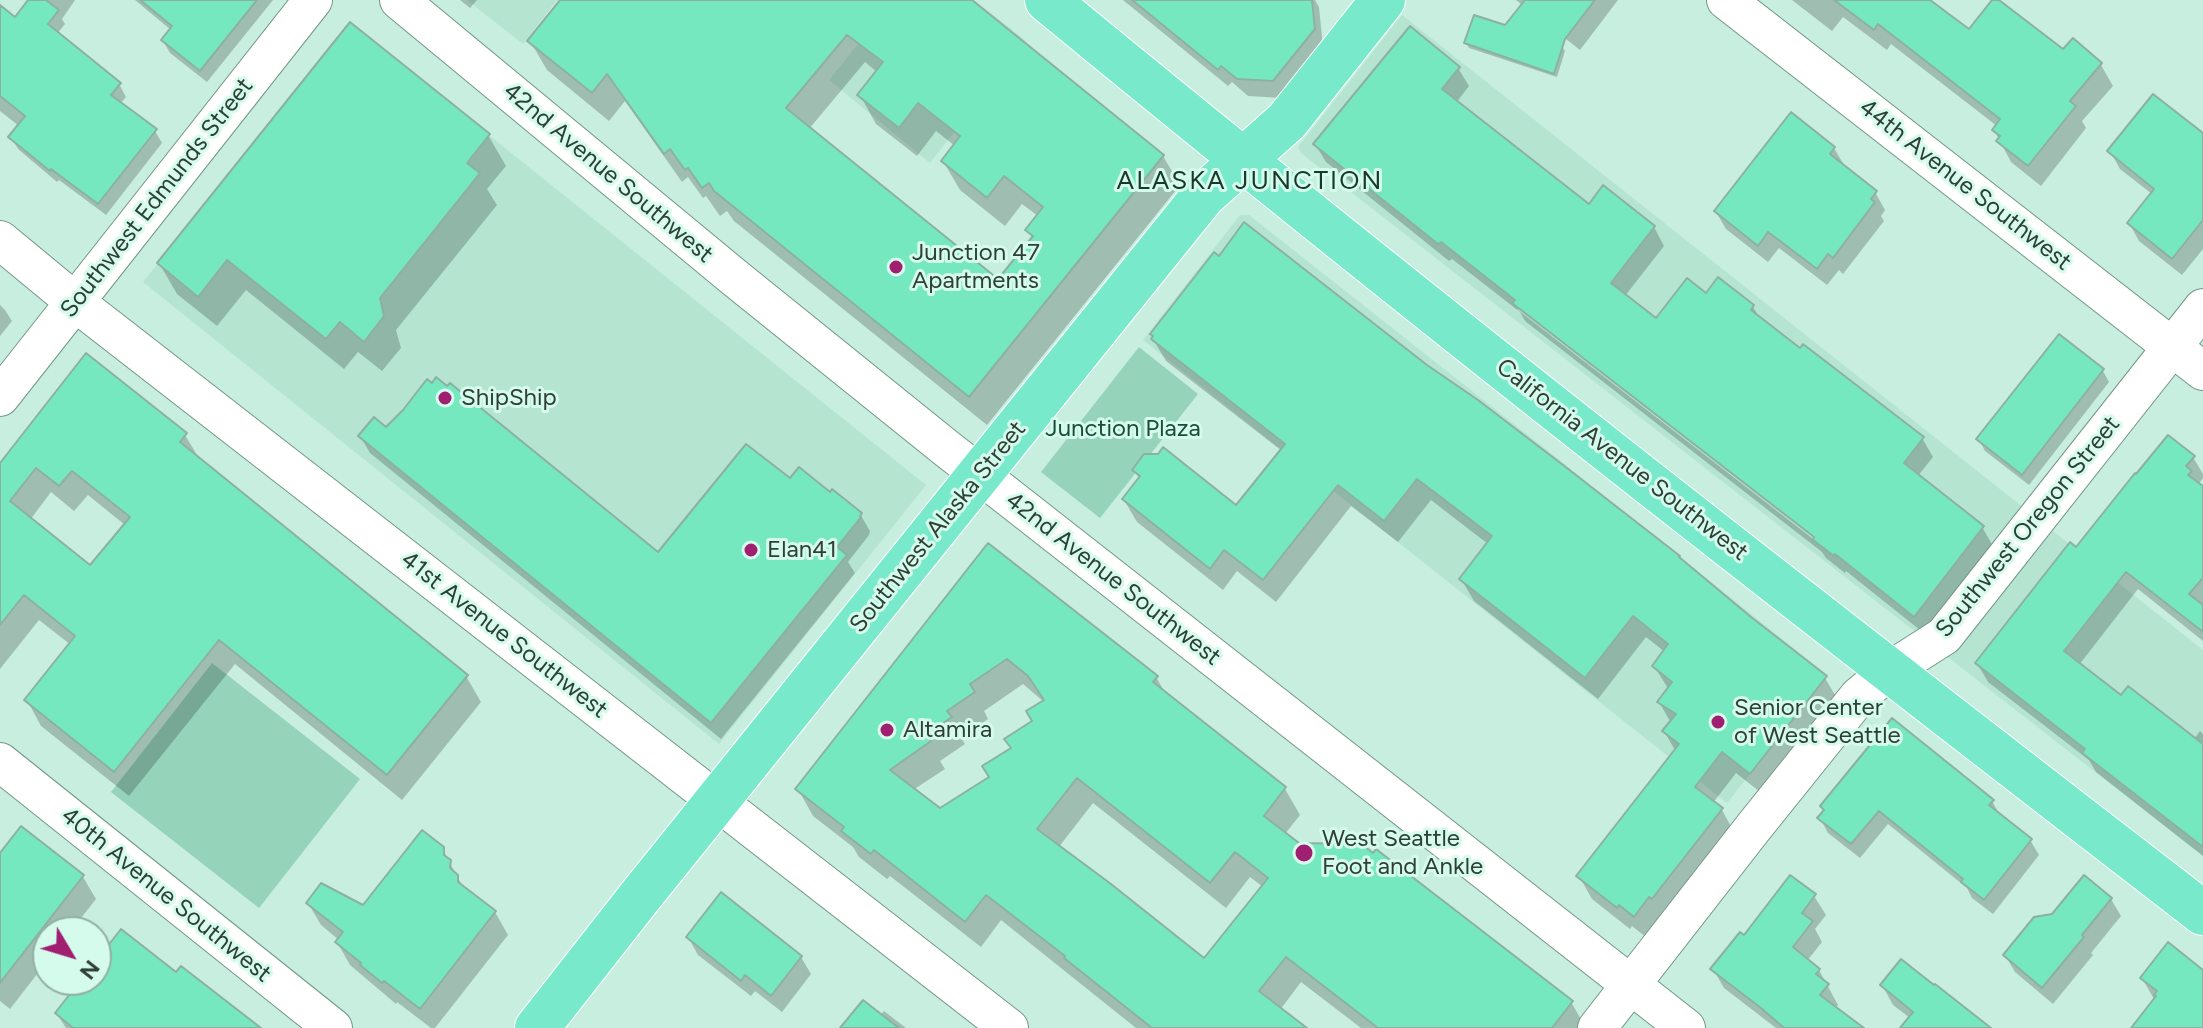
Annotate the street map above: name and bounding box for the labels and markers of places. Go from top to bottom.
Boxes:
place label: Junction 47 Apartments [912,239,1040,295]
marker: Junction 47 Apartments [887,258,905,276]
place label: ShipShip [461,384,557,412]
marker: ShipShip [436,389,454,407]
place label: Elan41 [767,536,837,564]
marker: Elan41 [742,541,760,559]
place label: Senior Center of West Seattle [1734,694,1901,750]
marker: Senior Center of West Seattle [1709,713,1727,731]
place label: Altamira [903,716,992,744]
marker: Altamira [878,721,896,739]
place label: West Seattle Foot and Ankle [1322,825,1483,881]
marker: West Seattle Foot and Ankle [1293,842,1315,864]

